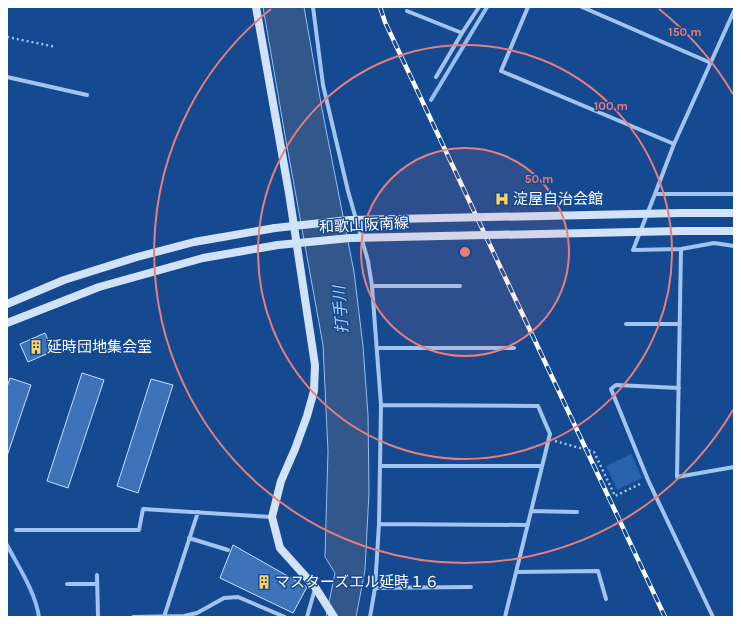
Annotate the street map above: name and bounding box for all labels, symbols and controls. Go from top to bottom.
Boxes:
text: 150 m [668,25,702,39]
text: 100 m [594,99,628,113]
text: 50 m [525,172,554,186]
place label: 淀屋自治会館 [513,190,603,208]
hospital icon: 淀屋自治会館 [494,191,510,207]
street label: 和歌山阪南線 [319,214,409,236]
centre of rings [458,245,472,259]
water label: 打手川 [329,283,352,335]
place label: 延時団地集会室 [47,338,152,356]
building icon: 延時団地集会室 [28,339,44,355]
place label: マスターズエル延時１６ [275,573,439,591]
building icon: マスターズエル延時１６ [256,574,272,590]

